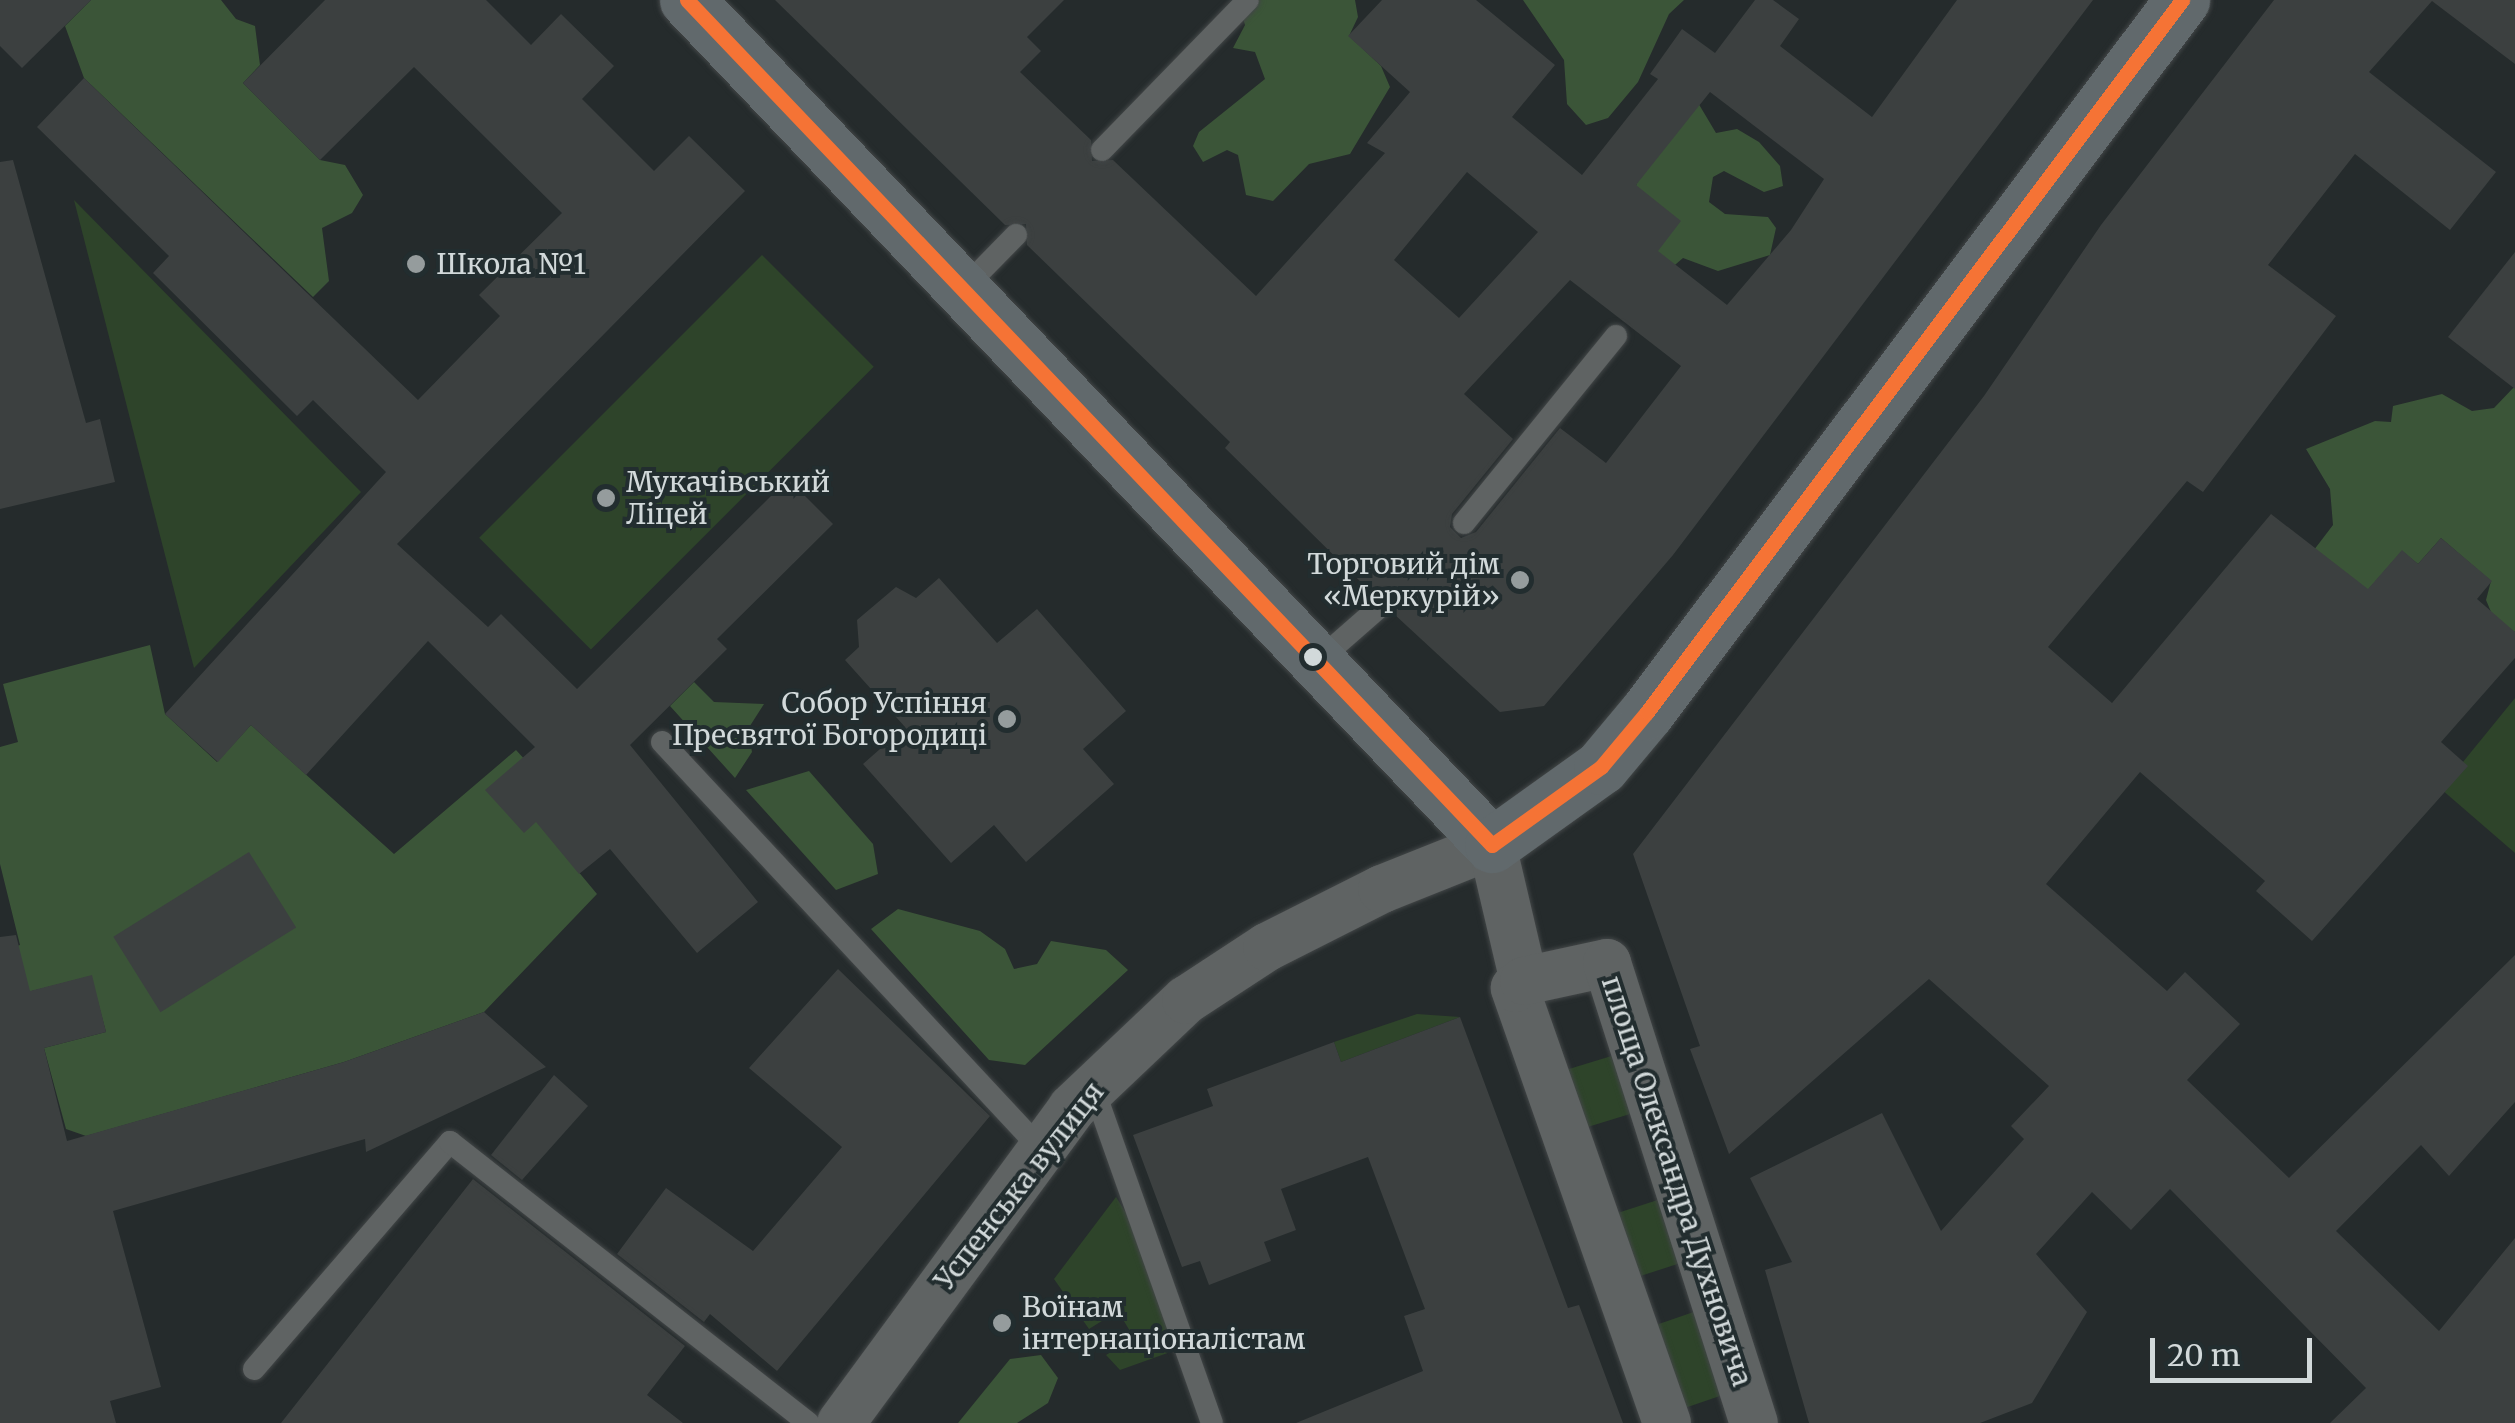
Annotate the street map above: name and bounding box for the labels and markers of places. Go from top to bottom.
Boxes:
place label: Школа №1 [436,247,586,281]
marker: Школа №1 [405,253,427,275]
place label: Мукачівський Ліцей [626,465,830,531]
marker: Мукачівський Ліцей [595,487,617,509]
place label: Торговий дім «Меркурій» [1307,547,1500,613]
marker: Торговий дім «Меркурій» [1509,569,1531,591]
unlabelled marker [1303,647,1323,667]
place label: Собор Успіння Пресвятої Богородиці [672,686,987,752]
marker: Собор Успіння Пресвятої Богородиці [996,708,1018,730]
place label: Воїнам інтернаціоналістам [1022,1290,1306,1356]
marker: Воїнам інтернаціоналістам [991,1312,1013,1334]

